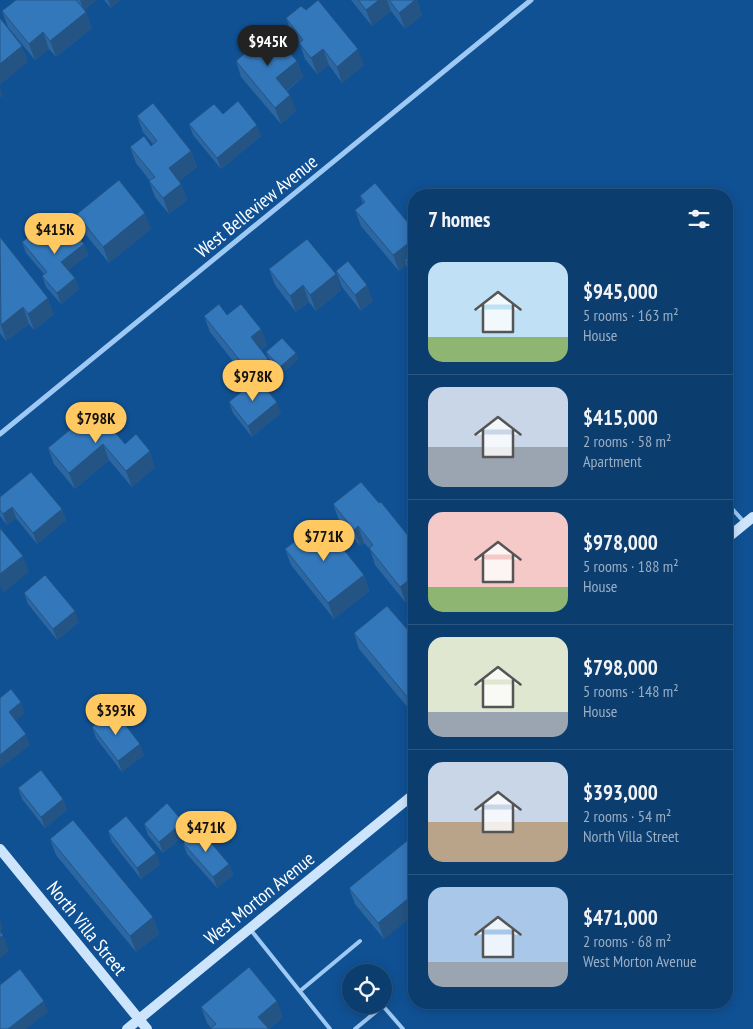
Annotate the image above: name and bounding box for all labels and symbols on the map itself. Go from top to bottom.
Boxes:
pin: $945K [233,24,303,67]
street label: West Belleview Avenue [190,149,322,263]
pin: $415K [20,212,90,255]
pin: $978K [218,360,288,402]
pin: $798K [61,402,131,444]
pin: $771K [289,520,359,562]
pin: $393K [81,694,151,736]
pin: $471K [171,810,241,853]
street label: West Morton Avenue [199,846,319,950]
street label: North Villa Street [42,876,133,980]

